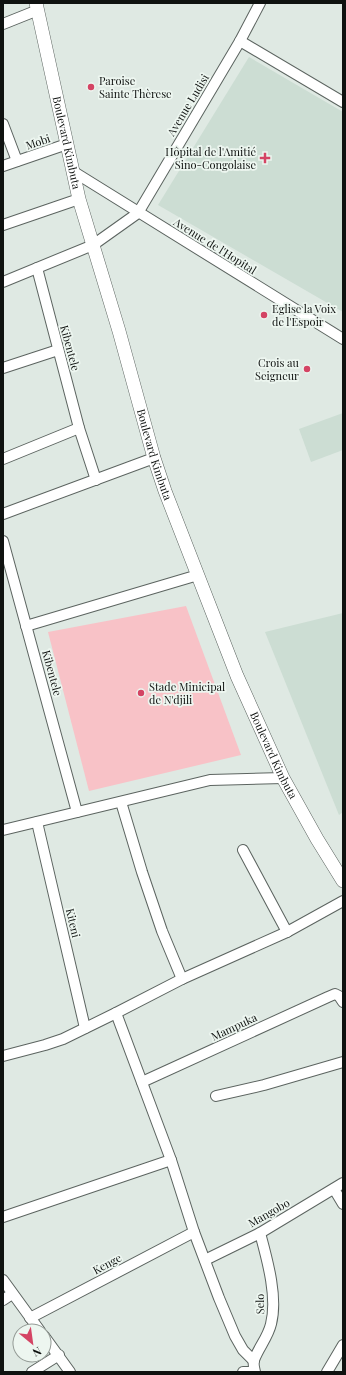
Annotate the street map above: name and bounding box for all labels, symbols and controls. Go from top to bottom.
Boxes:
street label: Avenue Ludisi [163,71,212,139]
place label: Paroise Sainte Thèrese [99,73,172,101]
marker: Paroise Sainte Thèrese [86,82,96,92]
street label: Boulevard Kimbuta [50,95,85,191]
street label: Mobi [24,130,52,153]
place label: Hôpital de l'Amitié Sino-Congolaise [165,144,256,172]
marker: Hôpital de l'Amitié Sino-Congolaise [259,152,271,164]
street label: Avenue de l'Hopital [170,214,259,277]
place label: Eglise la Voix de l'Espoir [272,301,336,329]
marker: Eglise la Voix de l'Espoir [259,310,269,320]
street label: Kibentele [57,323,84,373]
place label: Crois au Seigneur [255,355,300,383]
marker: Crois au Seigneur [302,364,312,374]
street label: Boulevard Kimbuta [134,407,176,503]
street label: Kibentele [39,648,66,698]
place label: Stade Minicipal de N'djili [149,679,225,707]
marker: Stade Minicipal de N'djili [136,688,146,698]
street label: Boulevard Kimbuta [247,709,301,802]
street label: Kiteni [63,907,84,939]
street label: Mampuka [208,1009,260,1044]
street label: Mangobo [245,1195,292,1230]
street label: Kenge [90,1250,124,1277]
street label: Selo [252,1294,267,1314]
north arrow [12,1323,52,1363]
text: N [30,1344,44,1361]

